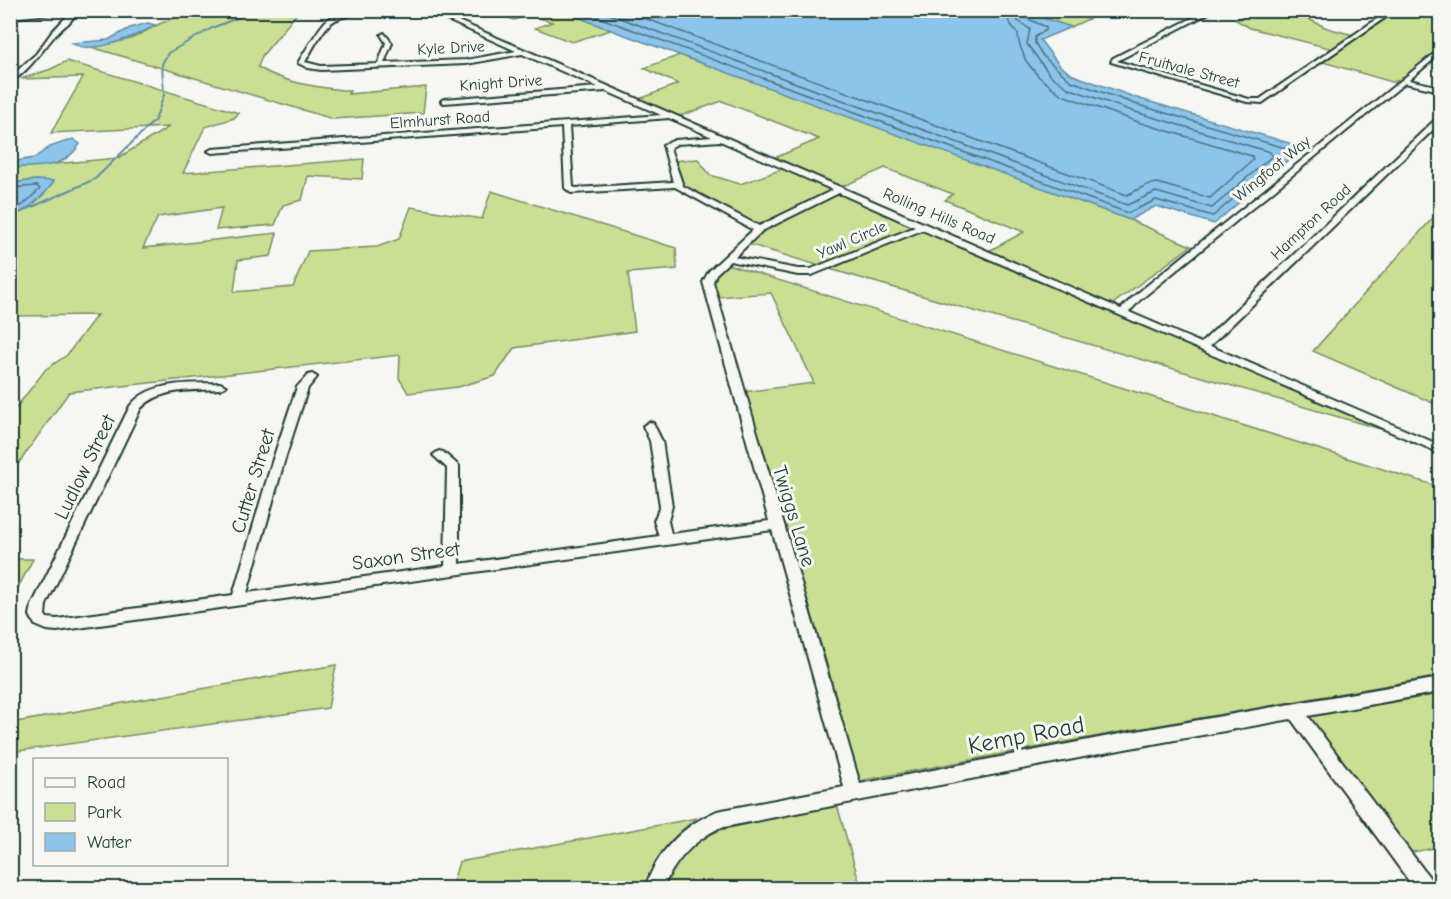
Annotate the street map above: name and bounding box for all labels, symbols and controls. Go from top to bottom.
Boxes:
street label: Kyle Drive [417,37,485,59]
street label: Fruitvale Street [1137,48,1242,92]
street label: Knight Drive [459,71,543,95]
street label: Elmhurst Road [389,108,491,132]
street label: Wingfoot Way [1230,132,1315,206]
street label: Hampton Road [1267,180,1355,264]
street label: Rolling Hills Road [880,184,998,248]
street label: Yawl Circle [815,217,889,263]
street label: Ludlow Street [50,410,121,523]
street label: Cutter Street [226,425,280,536]
street label: Twiggs Lane [768,463,820,569]
street label: Saxon Street [351,537,463,575]
street label: Kemp Road [965,710,1087,760]
legend [33,758,228,866]
text: Road [87,772,126,793]
text: Park [87,802,122,823]
text: Water [87,832,132,853]

